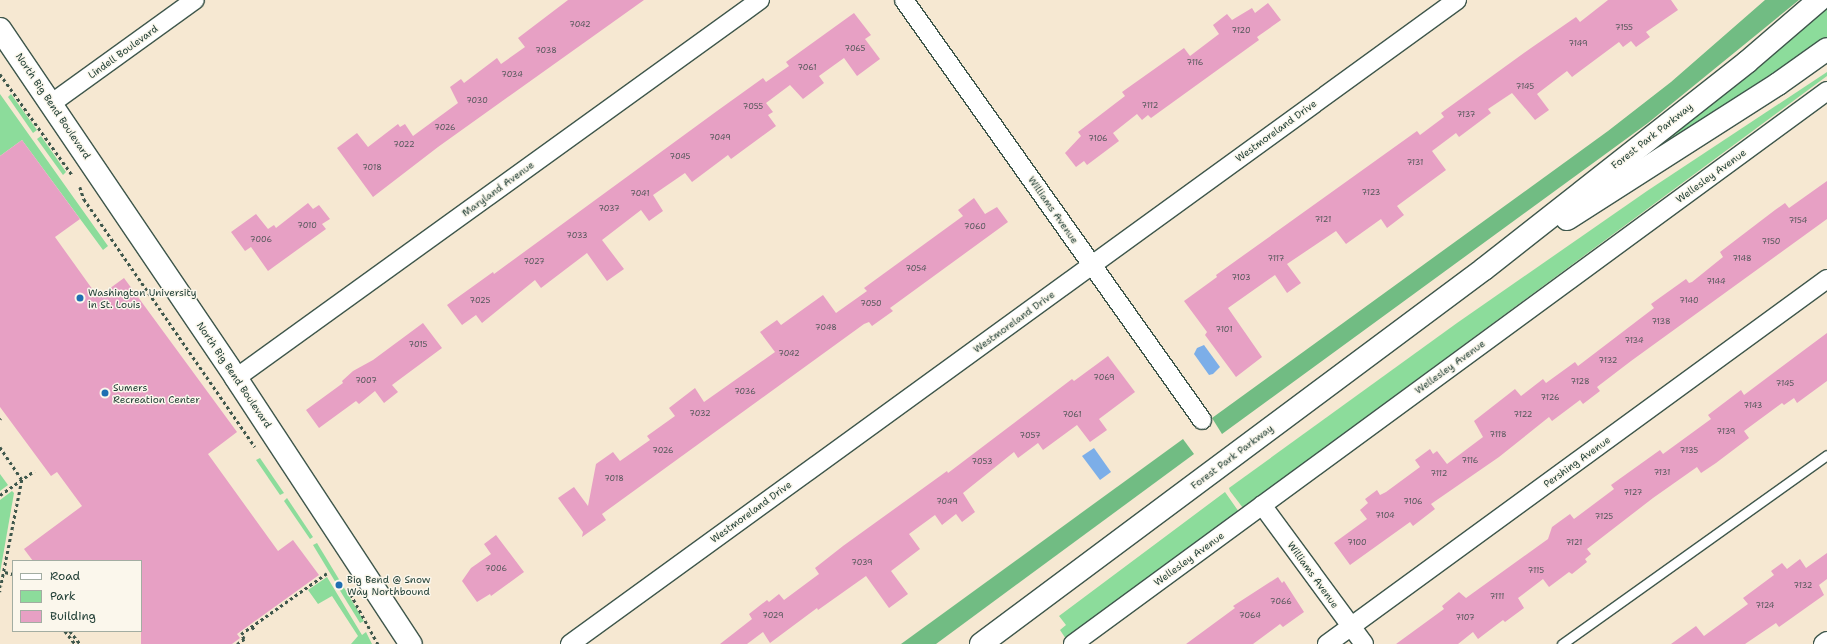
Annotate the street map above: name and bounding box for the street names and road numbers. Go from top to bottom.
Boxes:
street label: Lindell Boulevard [86,23,160,81]
street label: North Big Bend Boulevard [13,51,93,161]
street label: Westmoreland Drive [1233,97,1319,165]
street label: Forest Park Parkway [1609,101,1695,171]
street label: Wellesley Avenue [1674,146,1748,206]
street label: Maryland Avenue [460,159,536,219]
street label: Williams Avenue [1025,174,1081,246]
street label: Westmoreland Drive [971,288,1057,356]
street label: North Big Bend Boulevard [194,320,274,430]
street label: Wellesley Avenue [1413,337,1487,397]
street label: Forest Park Parkway [1188,422,1276,492]
street label: Pershing Avenue [1541,434,1613,490]
street label: Westmoreland Drive [708,478,794,546]
street label: Wellesley Avenue [1152,529,1226,589]
street label: Williams Avenue [1285,539,1341,611]

